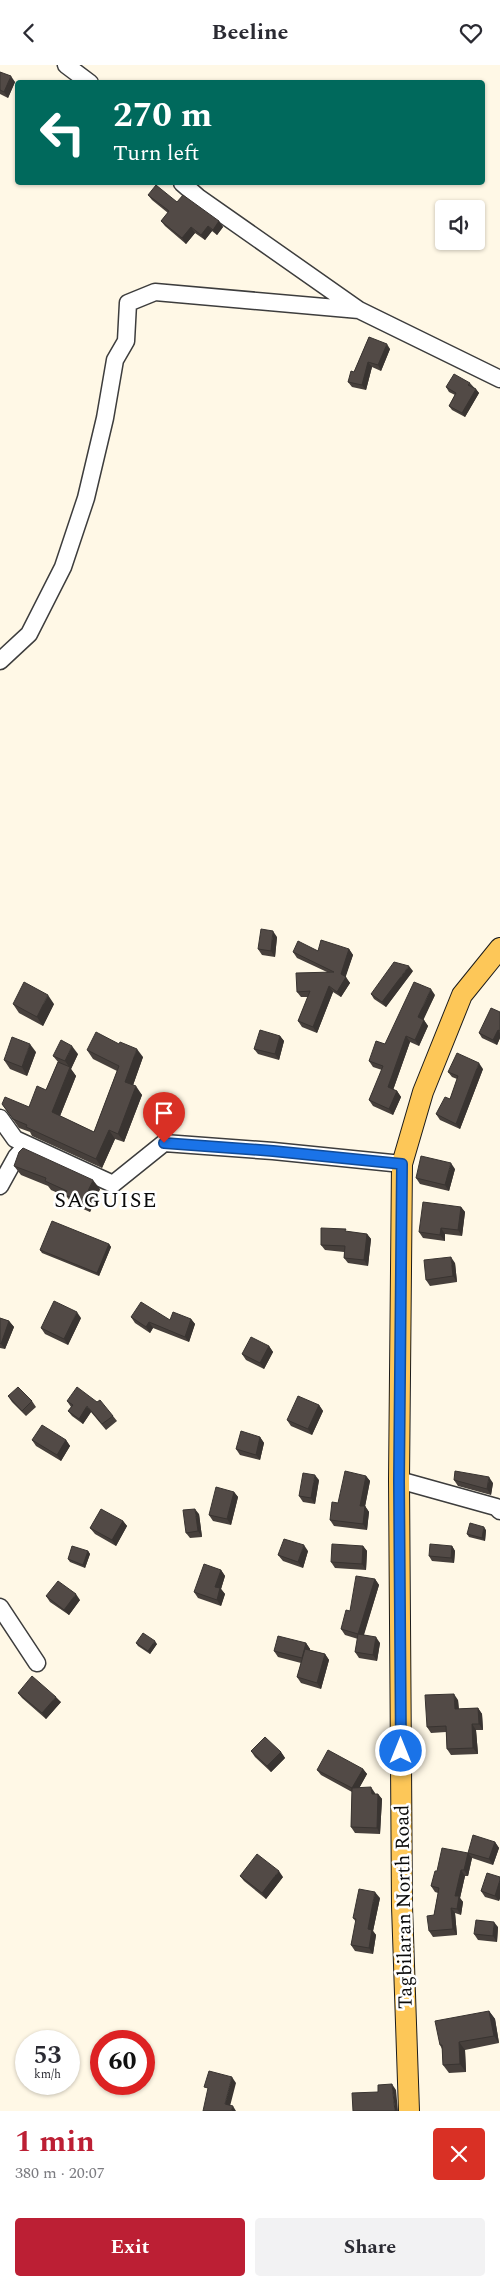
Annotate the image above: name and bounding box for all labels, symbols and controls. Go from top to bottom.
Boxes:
text: Beeline [212,16,288,49]
icon: back [15,19,43,47]
icon: heart [457,19,485,47]
text: 270 m [113,89,212,142]
icon: left [30,100,95,165]
text: Turn left [113,137,199,170]
map controls [435,200,485,250]
button: sound [435,200,485,250]
pin [143,1092,185,1143]
icon: arrive [150,1099,178,1127]
district label: SAGUISE [54,1184,158,1217]
position arrow [374,1724,426,1776]
street label: Tagbilaran North Road [387,1804,421,2009]
speed limit sign: 60 [90,2030,155,2095]
text: 53 [33,2037,62,2075]
text: km/h [34,2065,61,2084]
text: 1 min [15,2119,95,2165]
button: close [433,2128,485,2180]
text: 380 m · 20:07 [15,2161,105,2185]
button: Exit [15,2218,245,2276]
button: Share [255,2218,485,2276]

